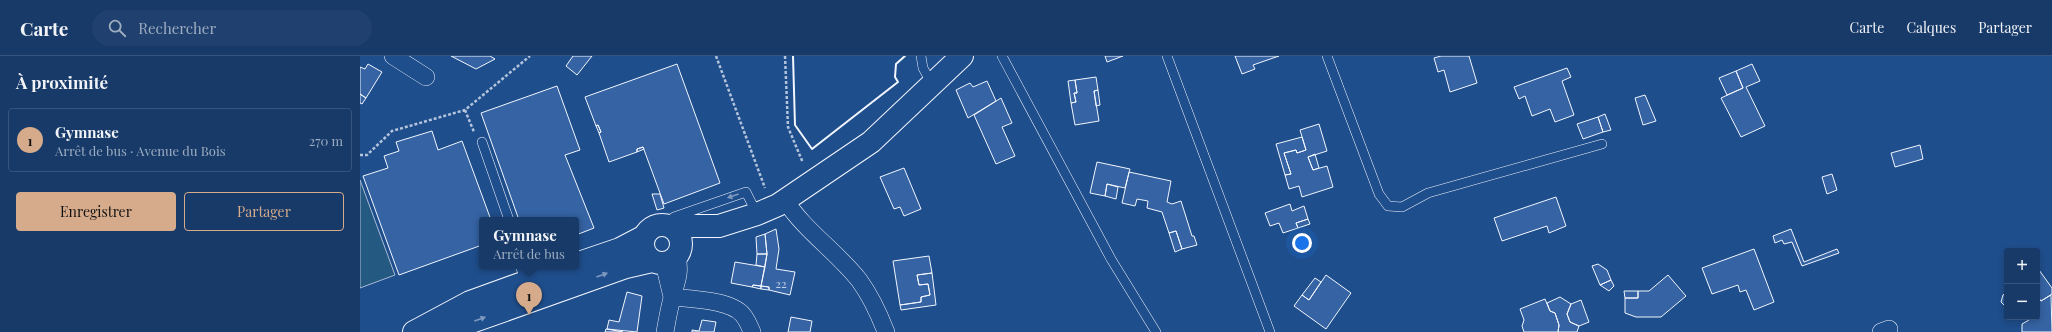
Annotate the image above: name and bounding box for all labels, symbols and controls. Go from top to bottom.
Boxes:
search box [92,10,372,46]
text: Carte [20,15,68,41]
icon: search [106,17,128,39]
text: Rechercher [138,18,216,38]
text: Carte [1850,18,1884,37]
text: Calques [1906,18,1956,37]
text: Partager [1978,18,2032,37]
text: À proximité [16,71,108,93]
text: Gymnase [55,122,119,142]
text: 1 [28,132,32,149]
text: 270 m [309,132,343,149]
text: Arrêt de bus · Avenue du Bois [55,142,226,159]
button: Enregistrer [16,192,176,231]
button: Partager [184,192,344,231]
one-way arrow [726,194,738,200]
popup [479,217,579,269]
text: Gymnase [493,225,557,245]
your location [1292,233,1312,253]
text: Arrêt de bus [493,245,565,262]
map controls [2004,248,2040,320]
button: + [2004,248,2040,284]
one-way arrow [596,272,608,278]
house number: 22 [775,275,787,291]
pin: 1 [516,282,542,315]
button: − [2004,284,2040,320]
one-way arrow [474,315,486,321]

